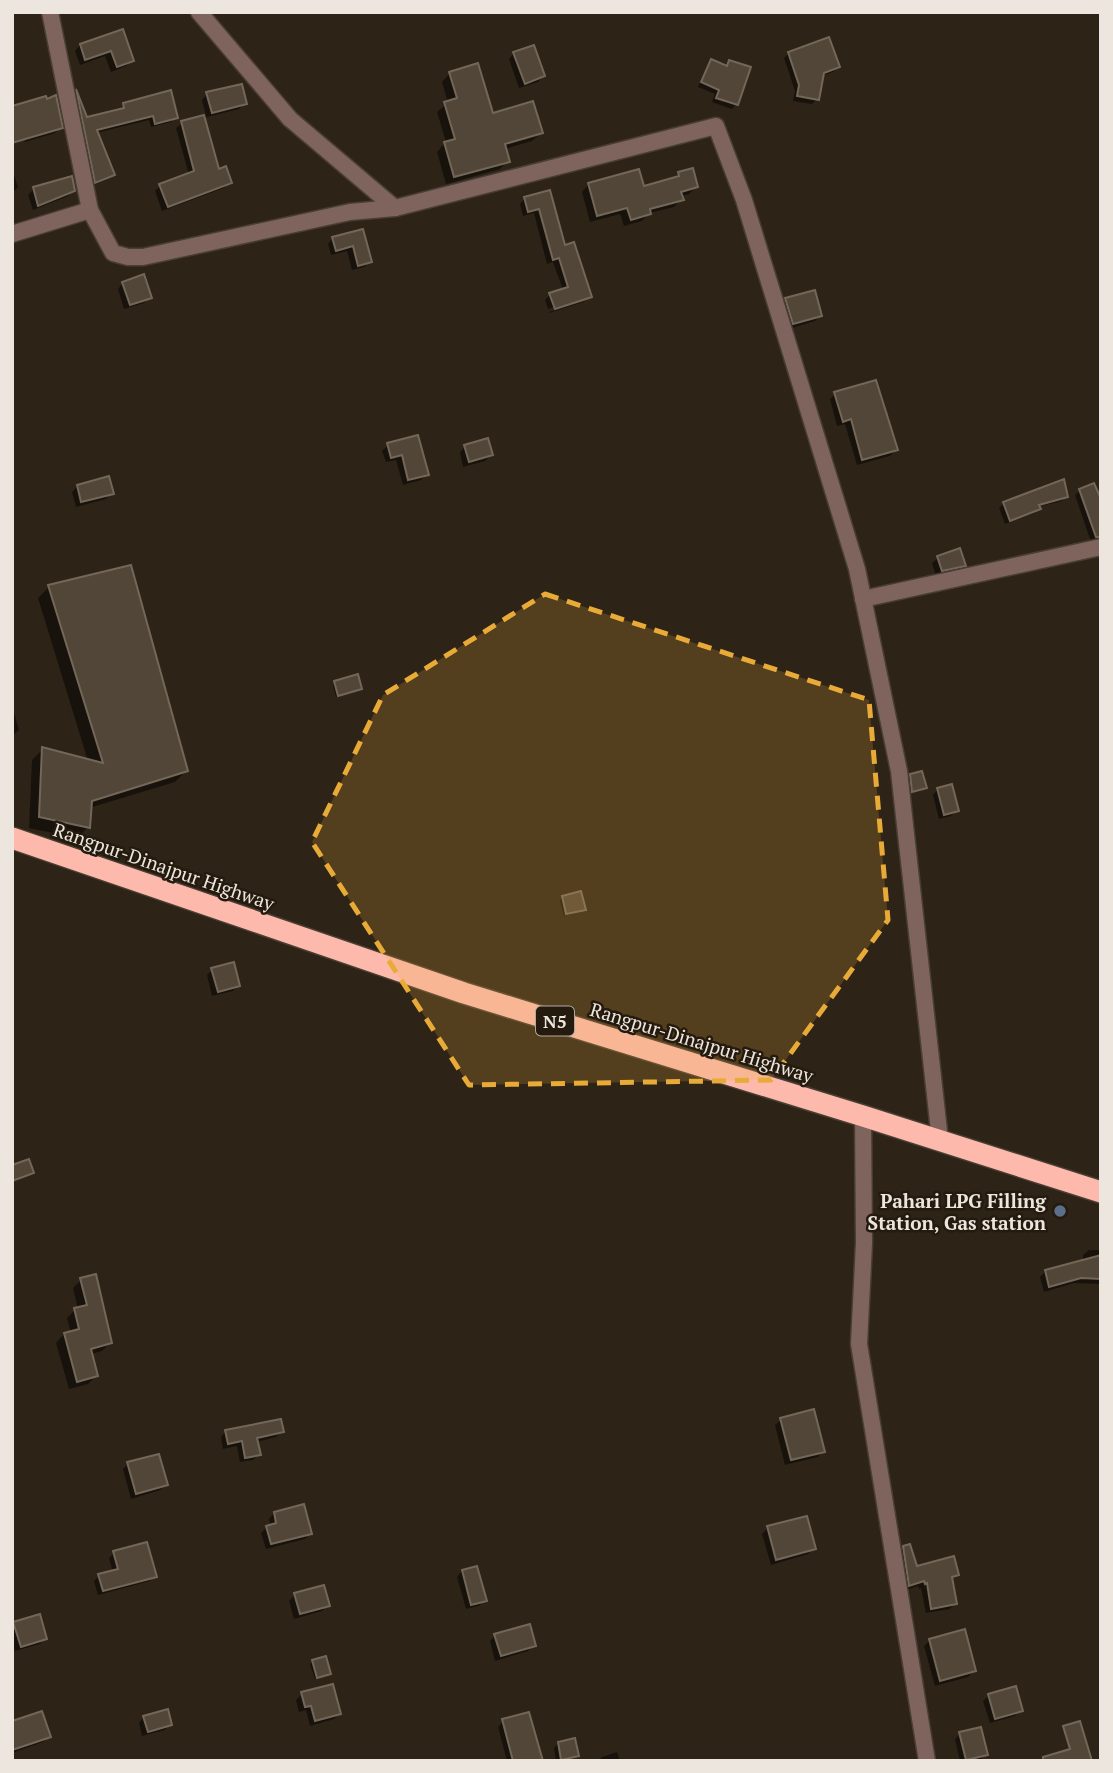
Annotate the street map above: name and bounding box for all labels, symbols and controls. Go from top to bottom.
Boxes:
street label: Rangpur-Dinajpur Highway [50,816,278,916]
street label: Rangpur-Dinajpur Highway [587,996,817,1088]
road number: N5 [536,1006,574,1036]
place label: Pahari LPG Filling Station, Gas station [868,1188,1047,1235]
marker: Pahari LPG Filling Station, Gas station [1052,1203,1068,1219]

